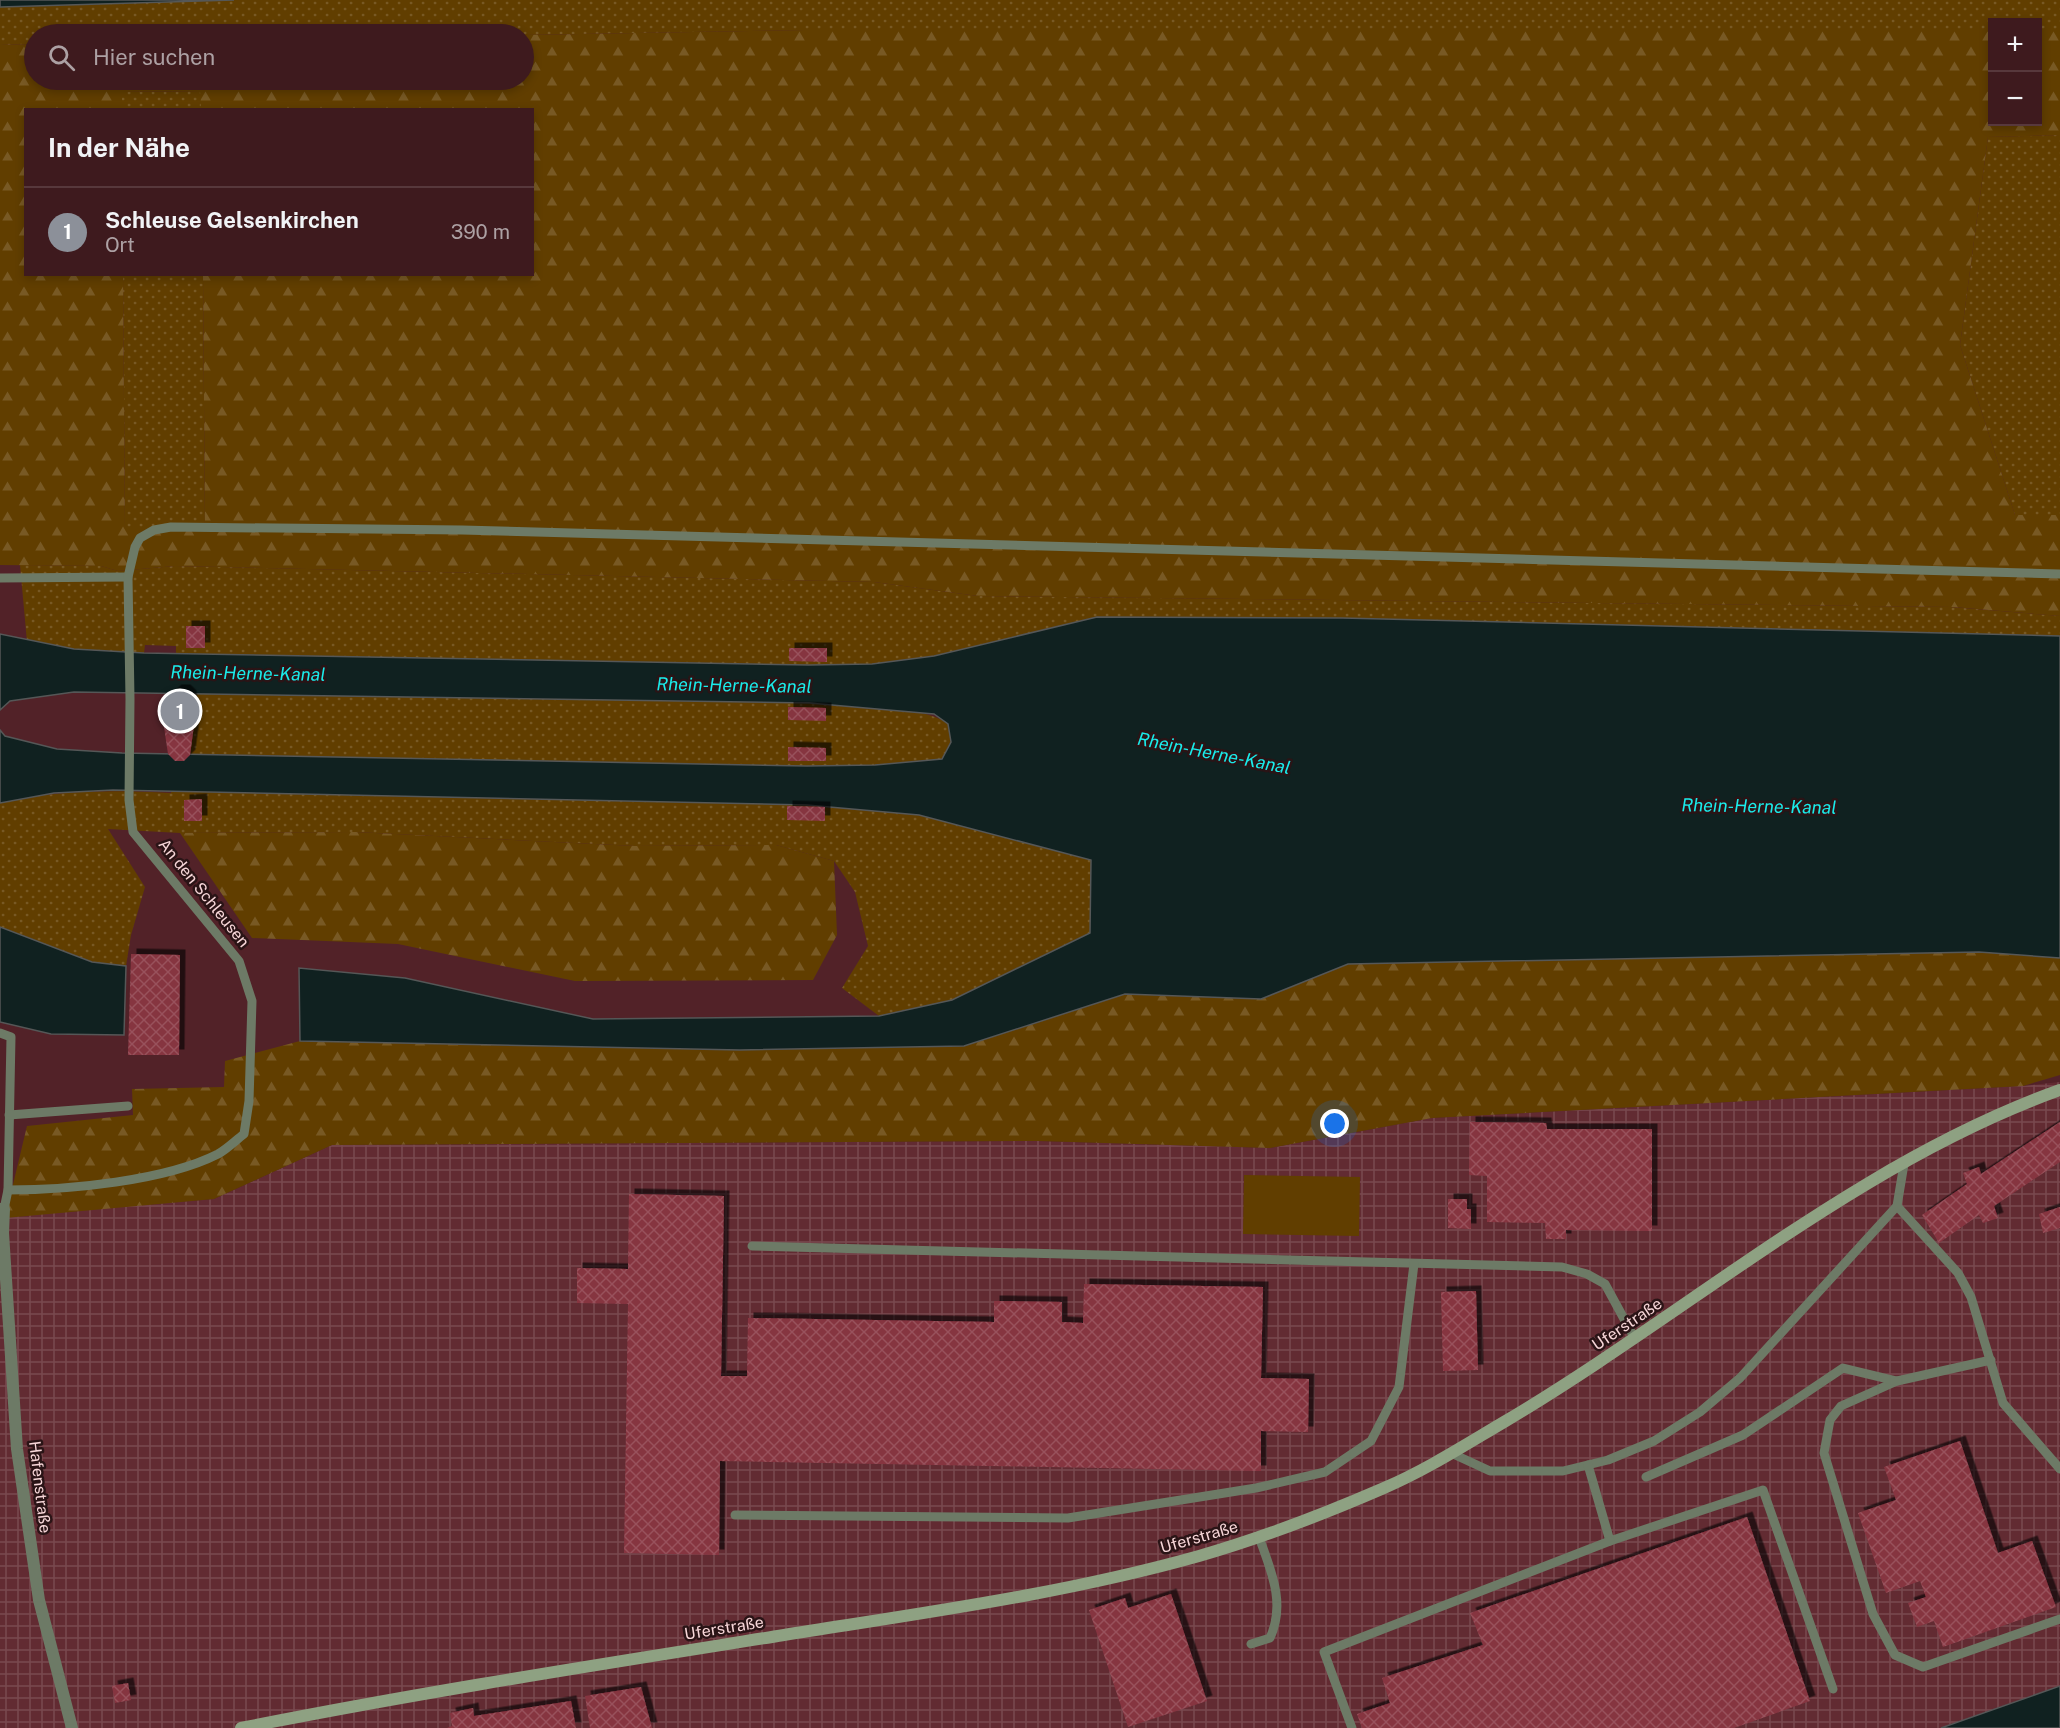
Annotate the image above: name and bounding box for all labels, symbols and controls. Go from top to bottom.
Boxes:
map controls [1988,18,2042,126]
button: + [1988,18,2042,72]
search box [24,24,534,90]
icon: search [45,41,78,74]
text: Hier suchen [93,44,215,70]
button: − [1988,72,2042,126]
text: In der Nähe [48,132,190,163]
text: Schleuse Gelsenkirchen [105,207,359,233]
text: 1 [63,220,72,244]
text: 390 m [451,220,510,244]
text: Ort [105,233,135,257]
water label: Rhein-Herne-Kanal [170,661,326,685]
water label: Rhein-Herne-Kanal [656,673,812,697]
pin: 1 [160,688,200,734]
water label: Rhein-Herne-Kanal [1136,728,1292,778]
water label: Rhein-Herne-Kanal [1681,794,1837,818]
street label: An den Schleusen [155,835,253,951]
your location [1320,1109,1349,1138]
street label: Uferstraße [1588,1294,1666,1354]
street label: Hafenstraße [25,1440,55,1534]
street label: Uferstraße [1158,1517,1240,1557]
street label: Uferstraße [683,1612,765,1644]

